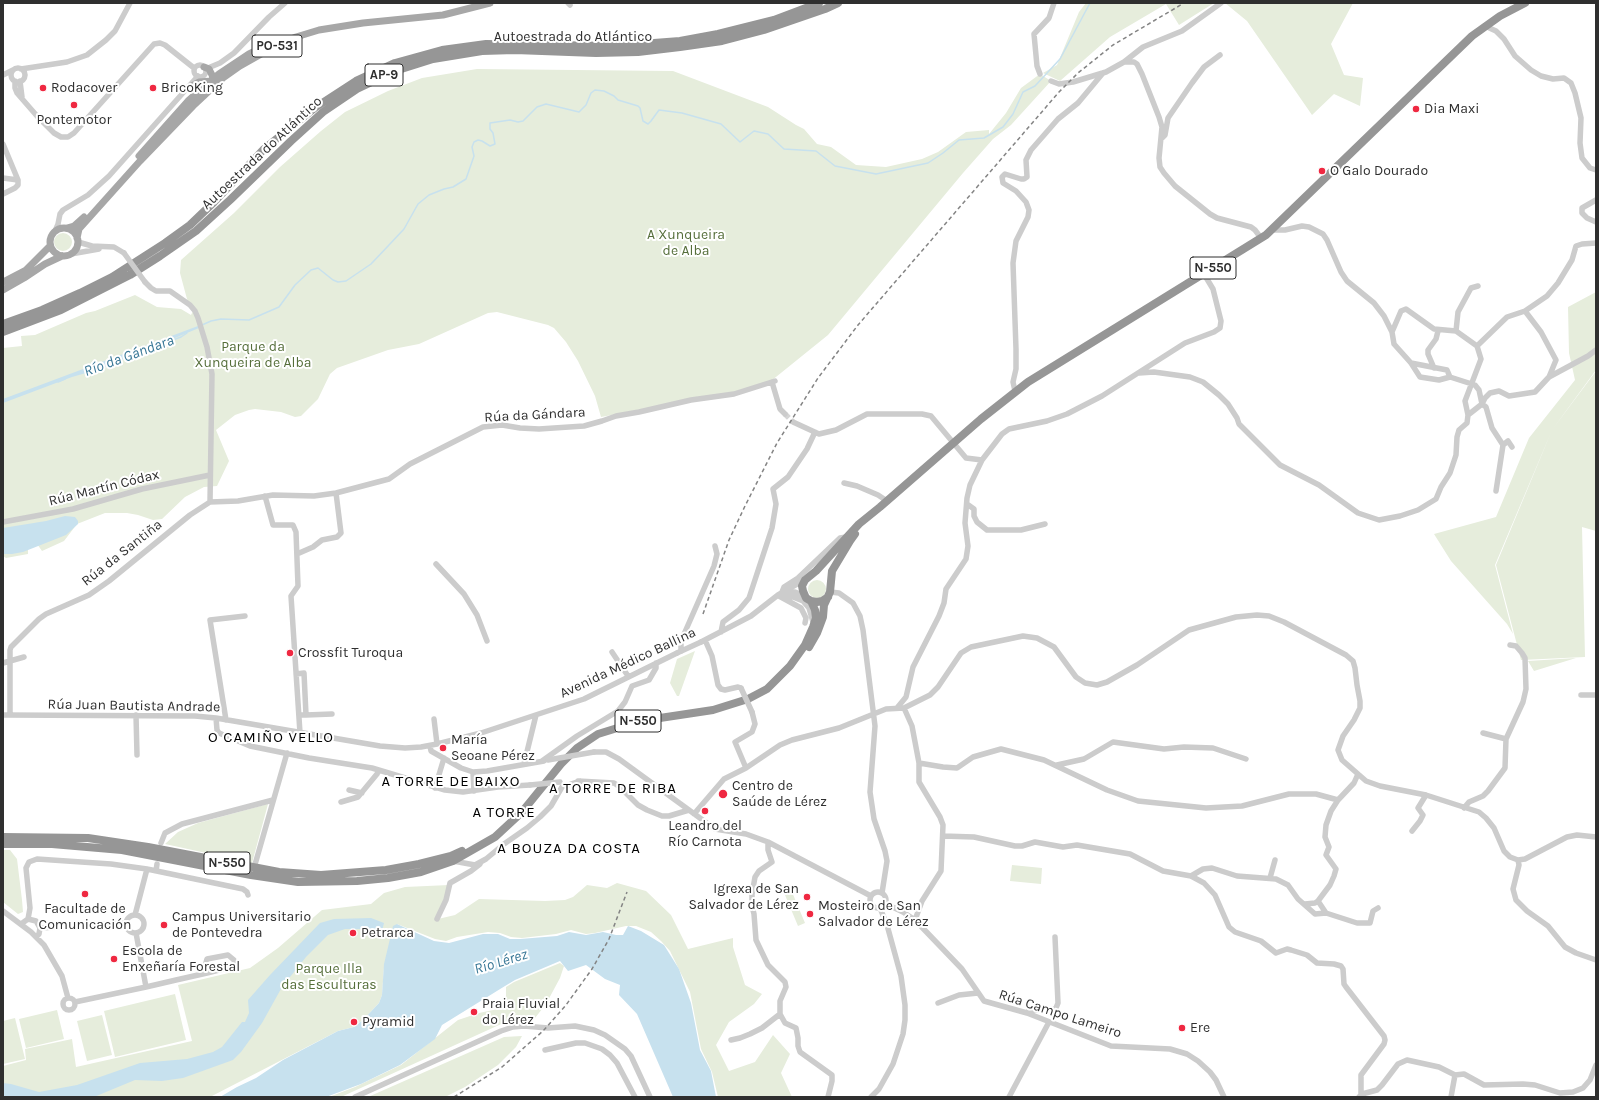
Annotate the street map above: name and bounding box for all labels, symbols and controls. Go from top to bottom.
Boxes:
street label: Autoestrada do Atlántico [494,29,652,45]
road number: PO-531 [252,35,302,57]
road number: AP-9 [365,64,403,86]
place label: Rodacover [51,80,117,96]
place label: BricoKing [161,80,223,96]
marker: Rodacover [38,83,48,93]
marker: BricoKing [148,83,158,93]
street label: Autoestrada do Atlántico [198,93,326,213]
marker: Pontemotor [69,100,79,110]
place label: Dia Maxi [1424,101,1479,117]
marker: Dia Maxi [1411,104,1421,114]
place label: Pontemotor [36,112,112,128]
place label: O Galo Dourado [1330,163,1428,179]
marker: O Galo Dourado [1317,166,1327,176]
park label: A Xunqueira de Alba [647,227,725,260]
road number: N-550 [1190,257,1236,279]
water label: Río da Gándara [82,331,176,381]
park label: Parque da Xunqueira de Alba [195,339,311,372]
street label: Rúa da Gándara [484,404,586,426]
street label: Rúa Martín Códax [47,466,161,510]
street label: Rúa da Santiña [78,516,166,590]
street label: Avenida Médico Ballina [557,624,699,702]
place label: Crossfit Turoqua [298,645,403,661]
marker: Crossfit Turoqua [285,648,295,658]
street label: Rúa Juan Bautista Andrade [48,696,220,716]
road number: N-550 [615,710,661,732]
district label: O CAMIÑO VELLO [208,729,334,747]
place label: María Seoane Pérez [451,732,535,764]
marker: María Seoane Pérez [438,743,448,753]
district label: A TORRE DE BAIXO [382,773,520,791]
place label: Centro de Saúde de Lérez [732,778,827,810]
district label: A TORRE DE RIBA [549,780,677,798]
marker: Centro de Saúde de Lérez [717,788,729,800]
district label: A TORRE [472,804,536,822]
marker: Leandro del Río Carnota [700,806,710,816]
place label: Leandro del Río Carnota [668,818,742,850]
district label: A BOUZA DA COSTA [497,840,641,858]
road number: N-550 [204,852,250,874]
place label: Igrexa de San Salvador de Lérez [688,881,799,914]
marker: Facultade de Comunicación [80,889,90,899]
marker: Igrexa de San Salvador de Lérez [802,892,812,902]
place label: Mosteiro de San Salvador de Lérez [818,898,929,930]
place label: Facultade de Comunicación [39,901,131,934]
place label: Campus Universitario de Pontevedra [172,909,311,942]
marker: Mosteiro de San Salvador de Lérez [805,909,815,919]
marker: Campus Universitario de Pontevedra [159,920,169,930]
place label: Petrarca [361,925,414,941]
marker: Petrarca [348,928,358,938]
place label: Escola de Enxeñaría Forestal [122,943,240,976]
water label: Río Lérez [472,945,530,979]
marker: Escola de Enxeñaría Forestal [109,954,119,964]
park label: Parque Illa das Esculturas [281,961,377,994]
street label: Rúa Campo Lameiro [997,986,1123,1042]
place label: Praia Fluvial do Lérez [482,996,560,1028]
marker: Praia Fluvial do Lérez [469,1007,479,1017]
place label: Pyramid [362,1014,415,1030]
marker: Pyramid [349,1017,359,1027]
place label: Ere [1190,1020,1210,1036]
marker: Ere [1177,1023,1187,1033]

